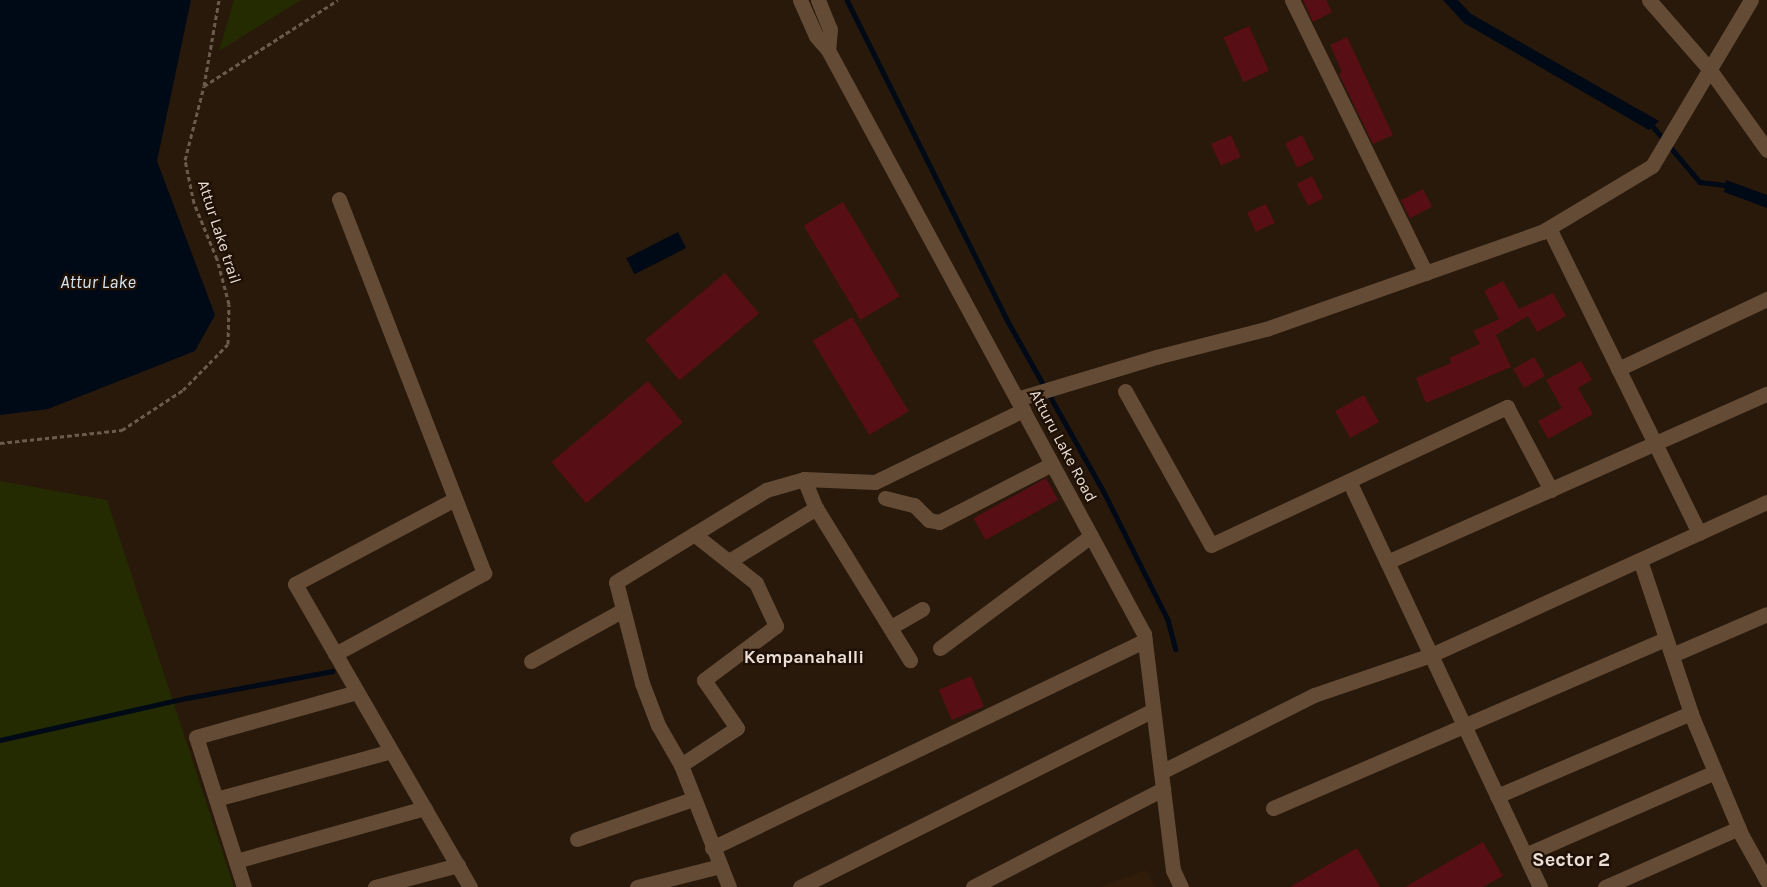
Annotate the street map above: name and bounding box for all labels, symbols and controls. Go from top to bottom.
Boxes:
street label: Attur Lake trail [193,178,245,286]
water label: Attur Lake [60,271,136,293]
street label: Atturu Lake Road [1025,387,1101,505]
district label: Kempanahalli [744,646,864,668]
district label: Sector 2 [1532,847,1610,871]

